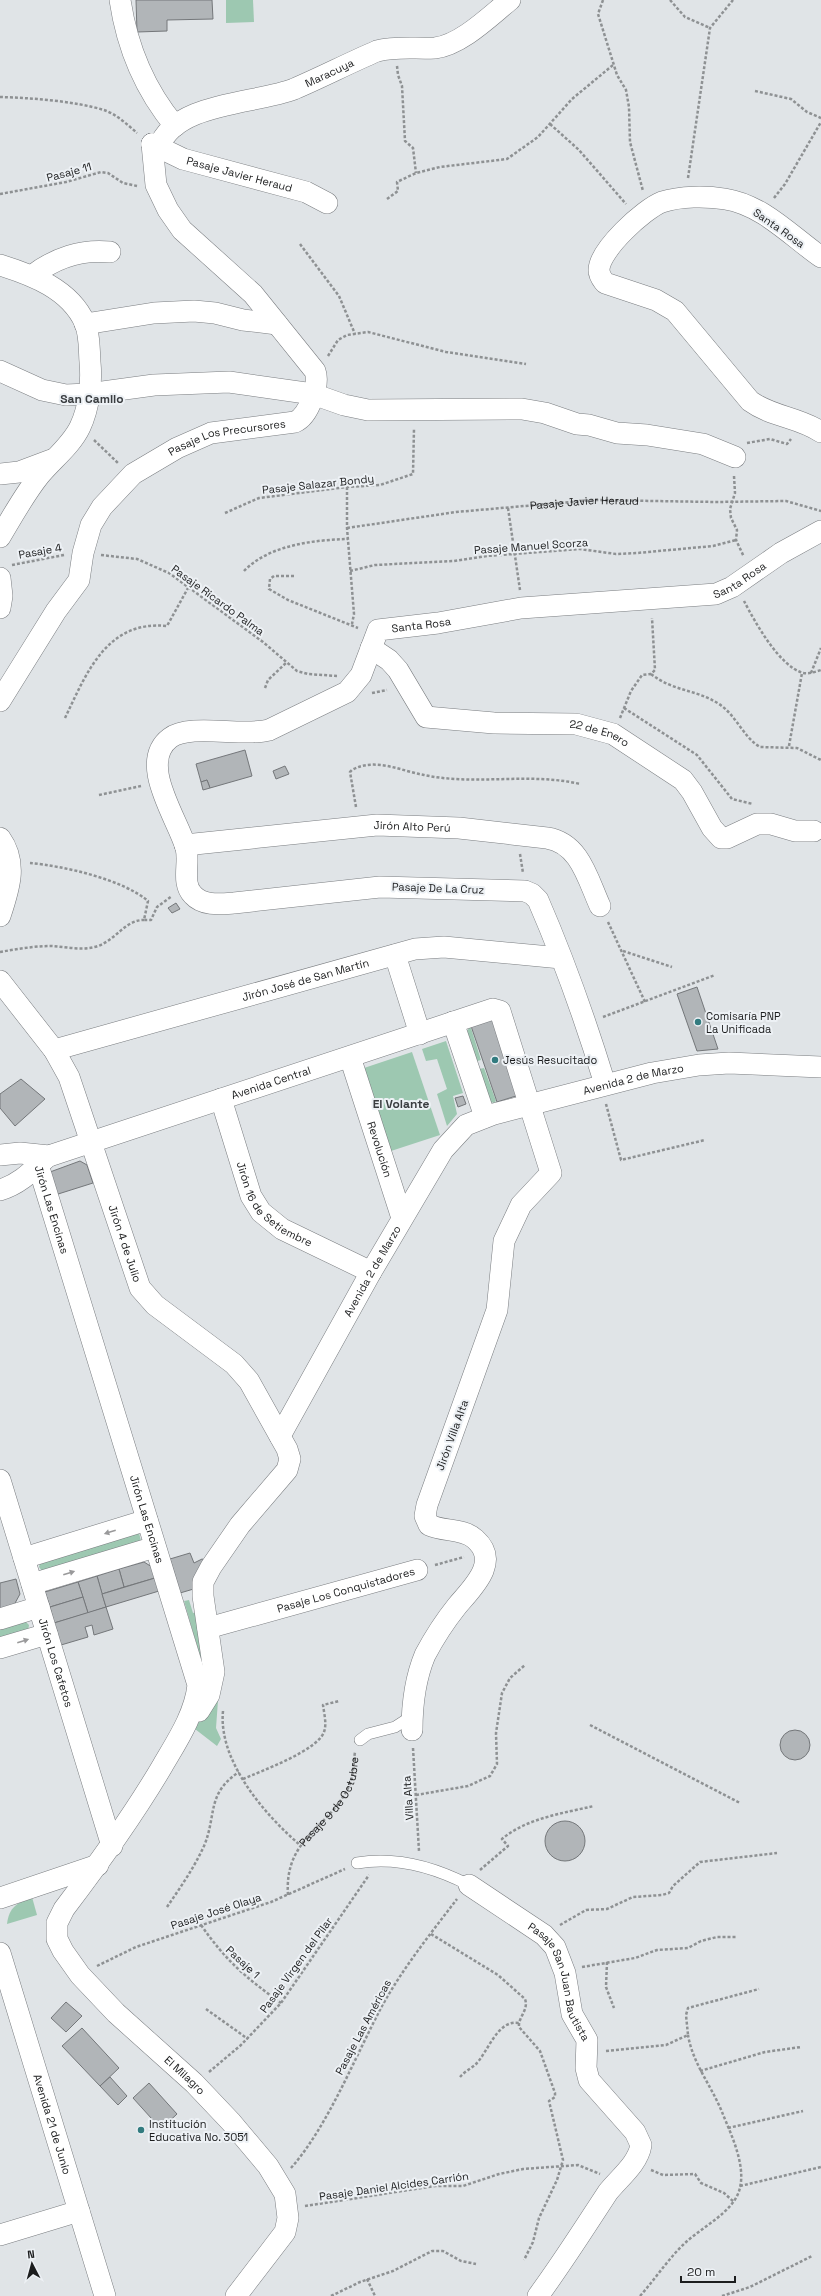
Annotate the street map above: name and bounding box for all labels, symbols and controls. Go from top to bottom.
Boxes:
street label: Maracuya [303,55,357,90]
street label: Pasaje Javier Heraud [185,153,294,195]
street label: Pasaje 11 [45,159,93,185]
street label: Santa Rosa [751,205,808,251]
district label: San Camilo [60,391,124,407]
street label: Pasaje Los Precursores [165,416,287,459]
street label: Pasaje Salazar Bondy [261,471,375,497]
street label: Pasaje Javier Heraud [529,493,639,512]
street label: Pasaje Manuel Scorza [473,535,589,557]
street label: Pasaje 4 [17,540,63,562]
street label: Santa Rosa [711,558,769,601]
street label: Pasaje Ricardo Palma [169,562,268,639]
street label: Santa Rosa [391,614,453,635]
street label: 22 de Enero [569,717,632,750]
street label: Jirón Alto Perú [373,818,451,835]
street label: Pasaje De La Cruz [392,879,485,897]
street label: Jirón José de San Martín [240,955,371,1004]
place label: Comisaría PNP La Unificada [706,1009,781,1036]
marker: Comisaría PNP La Unificada [693,1017,703,1027]
place label: Jesús Resucitado [503,1053,597,1067]
marker: Jesús Resucitado [490,1055,500,1065]
street label: Avenida 2 de Marzo [582,1061,685,1098]
street label: Avenida Central [229,1063,312,1102]
district label: El Volante [373,1096,429,1112]
street label: Revolución [364,1120,395,1179]
street label: Jirón 16 de Setiembre [234,1160,315,1250]
street label: Jirón Las Encinas [32,1164,72,1255]
street label: Jirón 4 de Julio [105,1203,145,1284]
street label: Avenida 2 de Marzo [341,1223,404,1319]
street label: Jirón Villa Alta [433,1397,472,1472]
street label: Jirón Las Encinas [127,1473,167,1565]
one-way arrow [103,1529,115,1535]
street label: Pasaje Los Conquistadores [275,1564,417,1616]
one-way arrow [63,1570,75,1576]
street label: Jirón Los Cafetos [36,1616,76,1709]
one-way arrow [18,1638,30,1644]
street label: Pasaje 9 de Octubre [296,1756,361,1849]
street label: Villa Alta [399,1774,417,1821]
street label: Pasaje José Olaya [169,1890,264,1932]
street label: Pasaje Virgen del Pilar [257,1914,335,2016]
street label: Pasaje San Juan Bautista [525,1919,593,2044]
street label: Pasaje 1 [223,1943,263,1981]
street label: Pasaje Las Américas [332,1977,394,2077]
street label: El Milagro [162,2053,208,2098]
street label: Avenida 21 de Junio [30,2072,74,2176]
place label: Institución Educativa No. 3051 [149,2117,248,2144]
marker: Institución Educativa No. 3051 [136,2125,146,2135]
street label: Pasaje Daniel Alcides Carrión [318,2169,470,2203]
north arrow [12,2244,52,2284]
text: N [27,2247,35,2261]
scale bar [681,2258,735,2284]
text: 20 m [687,2264,715,2280]

